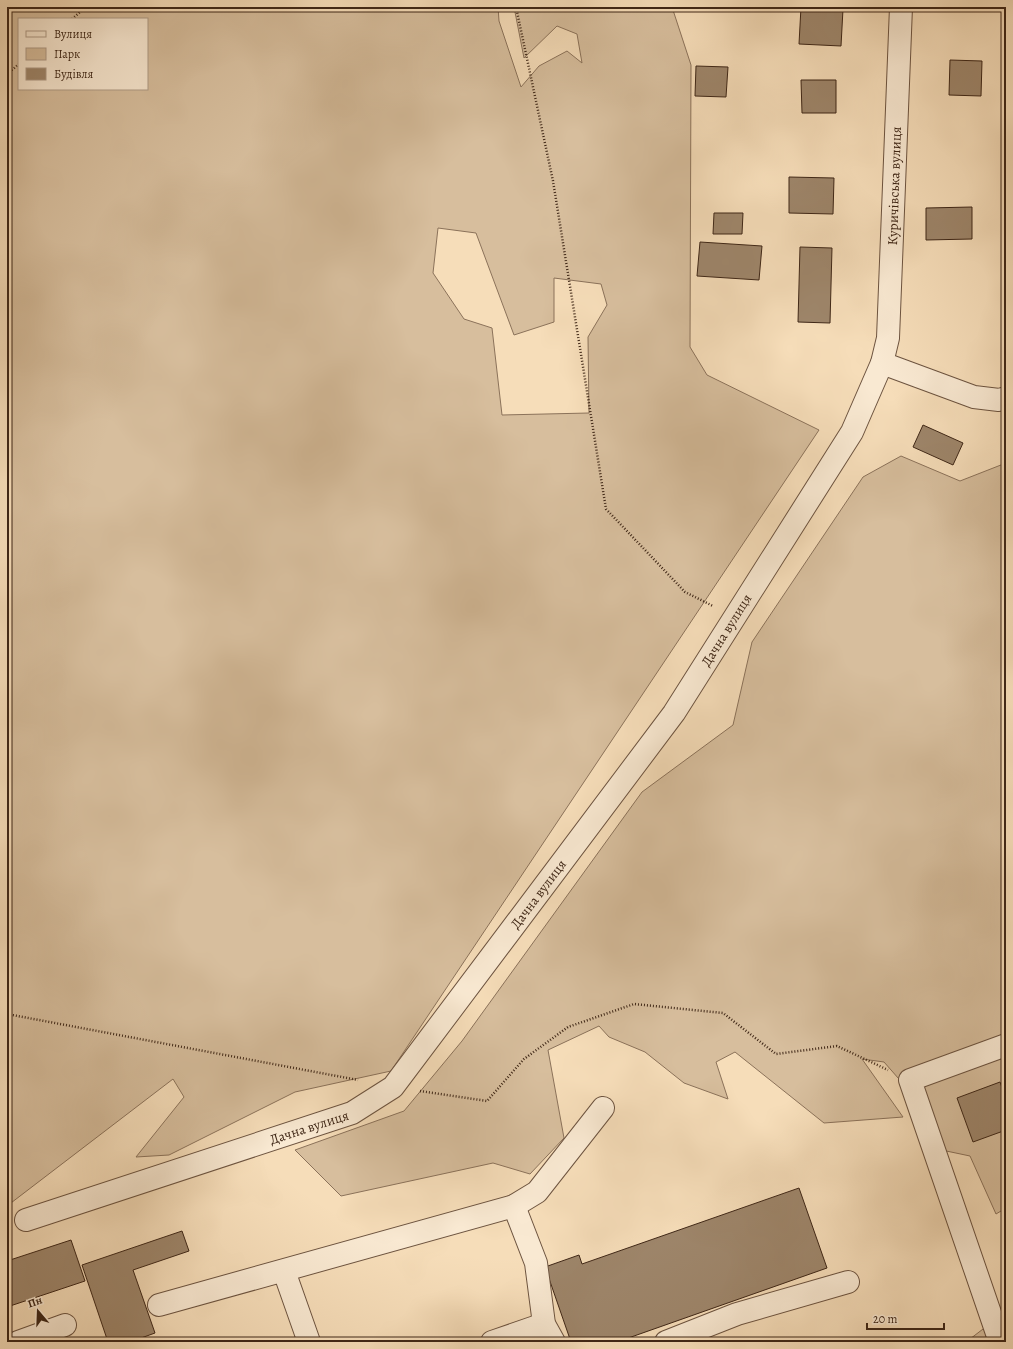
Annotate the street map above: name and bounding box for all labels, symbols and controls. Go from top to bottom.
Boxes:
legend [18,18,148,90]
text: Вулиця [54,26,92,42]
text: Парк [54,46,80,62]
text: Будівля [54,66,94,82]
street label: Куричівська вулиця [883,126,906,246]
street label: Дачна вулиця [697,590,756,670]
street label: Дачна вулиця [506,856,571,933]
street label: Дачна вулиця [267,1106,351,1149]
north arrow [18,1291,58,1331]
text: Пн [26,1292,45,1311]
scale bar [867,1305,944,1331]
text: 20 m [873,1311,897,1327]

